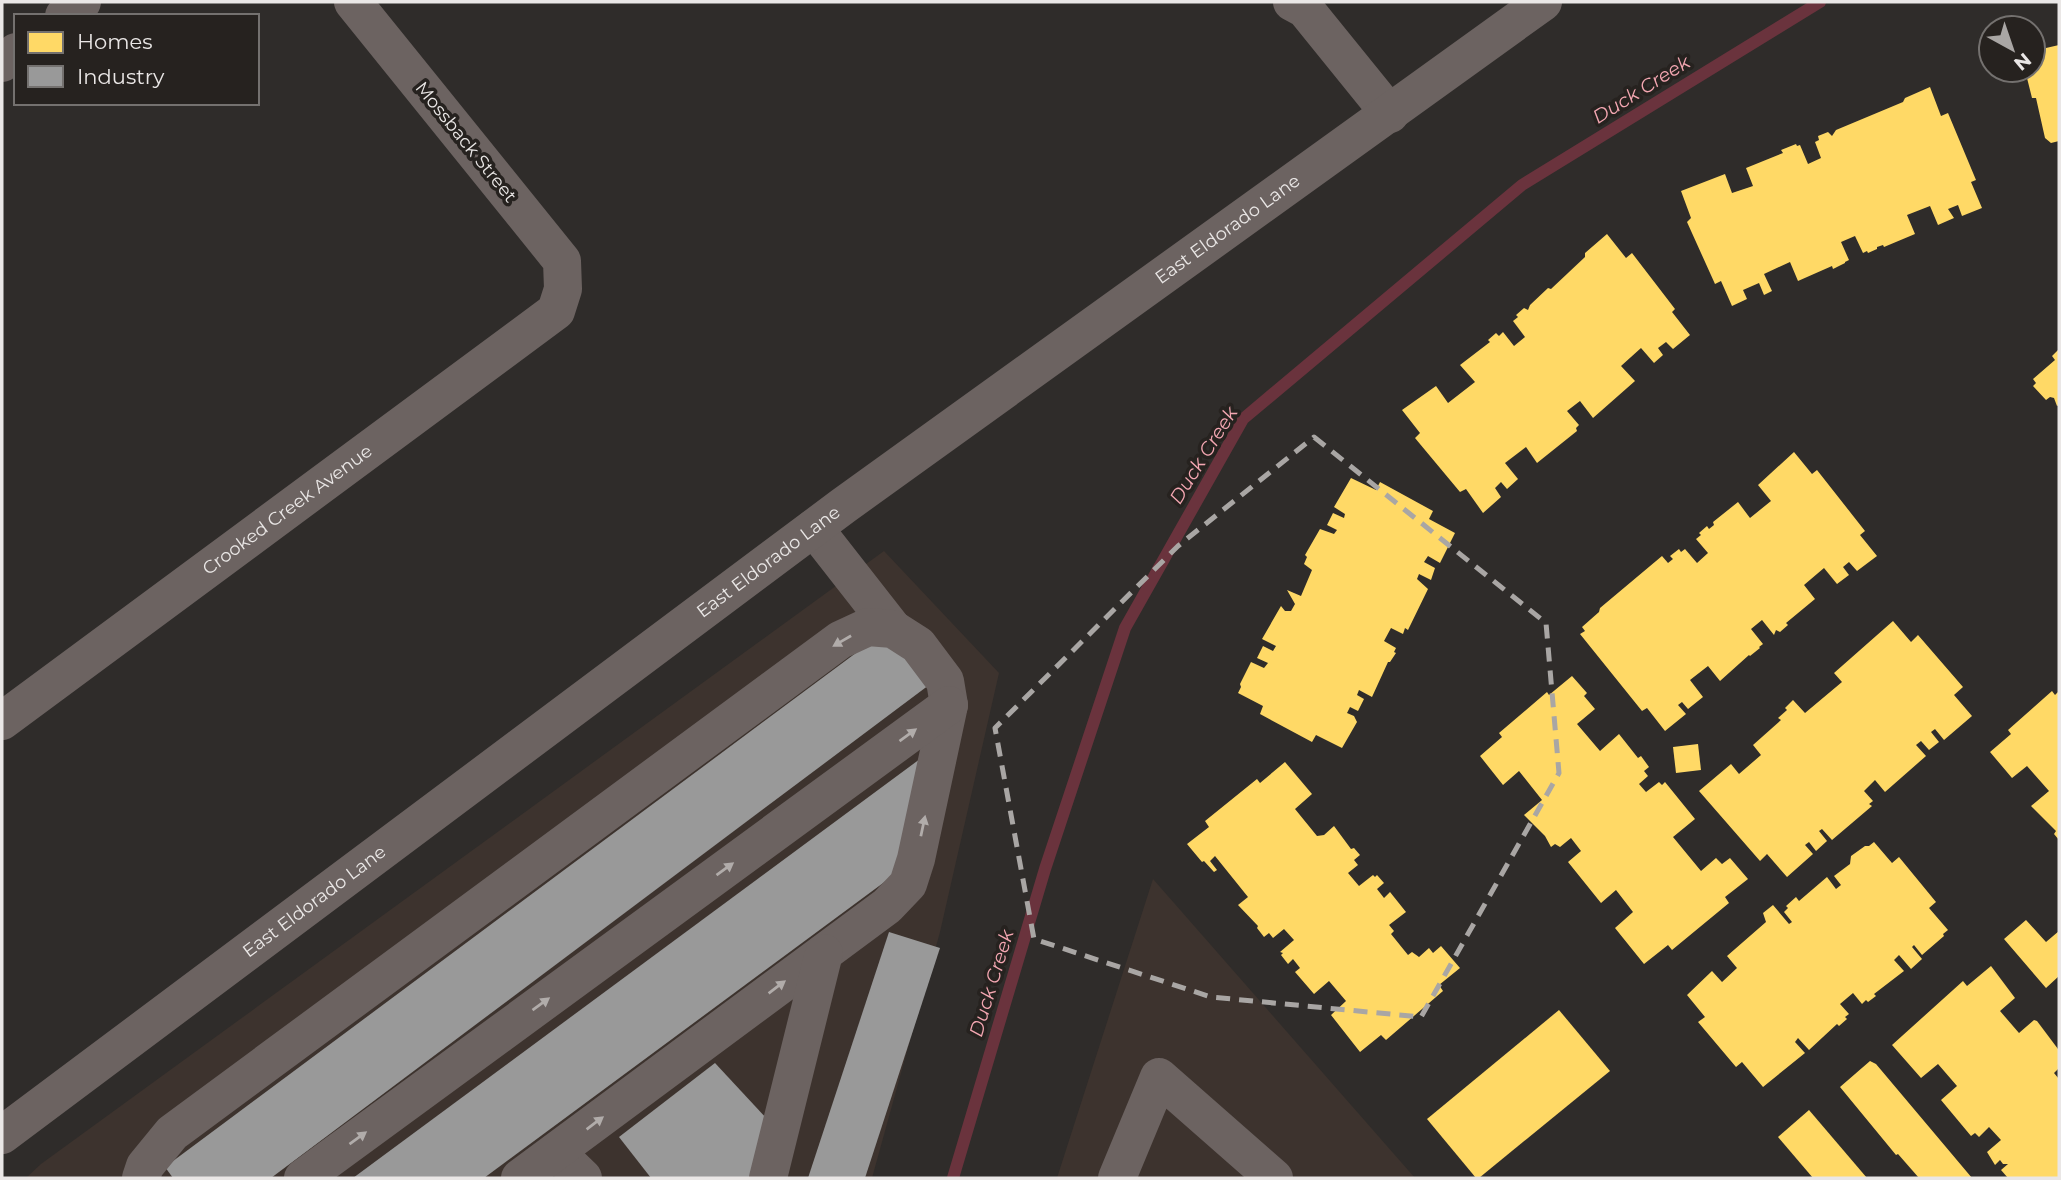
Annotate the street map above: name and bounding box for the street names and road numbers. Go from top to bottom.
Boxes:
street label: Mossback Street [411,77,521,207]
street label: East Eldorado Lane [1151,169,1304,289]
street label: Crooked Creek Avenue [198,440,377,580]
street label: East Eldorado Lane [692,501,844,623]
street label: East Eldorado Lane [238,841,390,962]

